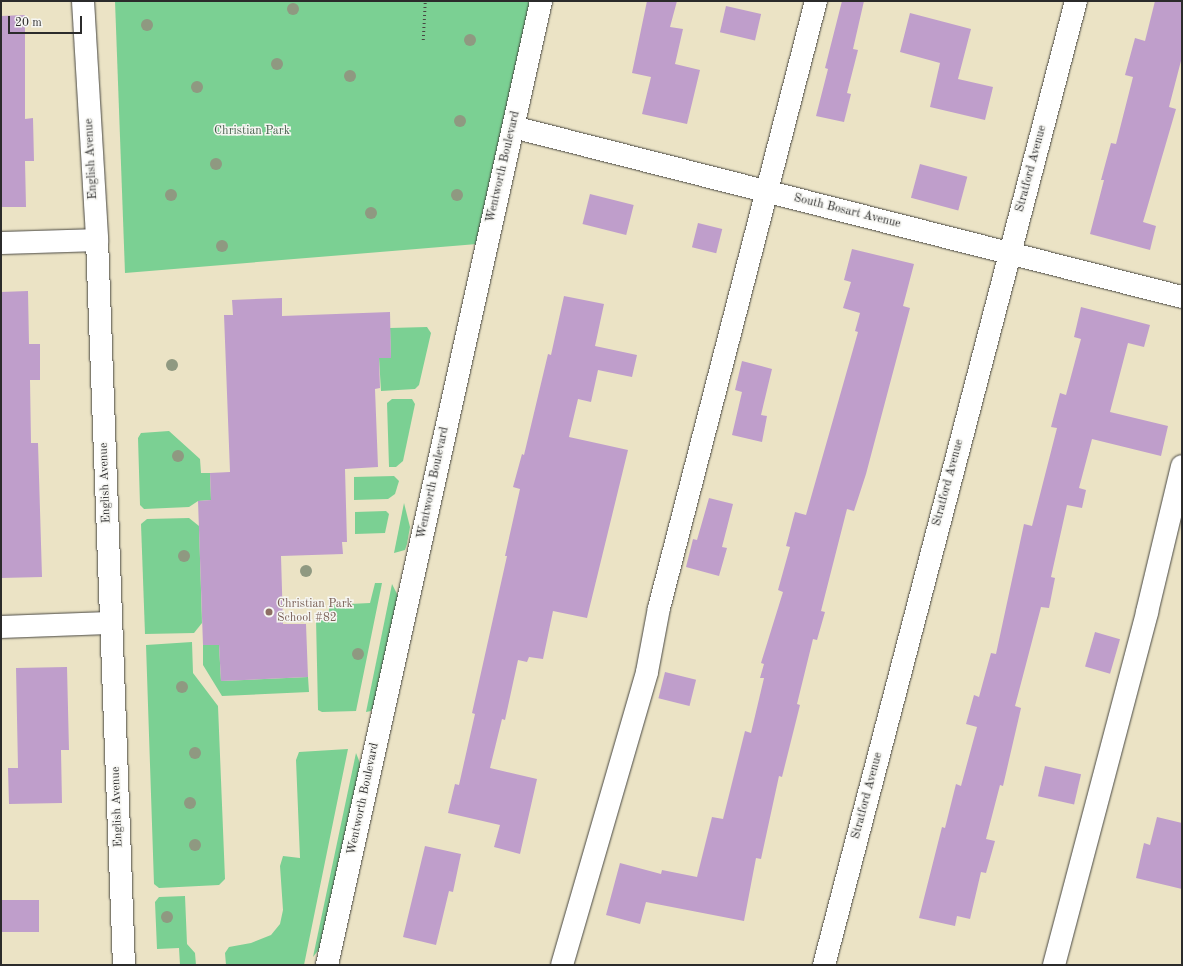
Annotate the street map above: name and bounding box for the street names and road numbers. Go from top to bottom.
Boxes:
street label: Wentworth Boulevard [484,110,524,224]
street label: English Avenue [83,118,101,200]
street label: Stratford Avenue [1013,124,1051,214]
street label: South Bosart Avenue [792,192,902,232]
street label: Wentworth Boulevard [415,426,453,540]
street label: Stratford Avenue [930,438,968,528]
street label: English Avenue [97,442,115,524]
street label: Wentworth Boulevard [345,742,383,856]
street label: Stratford Avenue [849,751,887,841]
street label: English Avenue [109,766,127,848]

